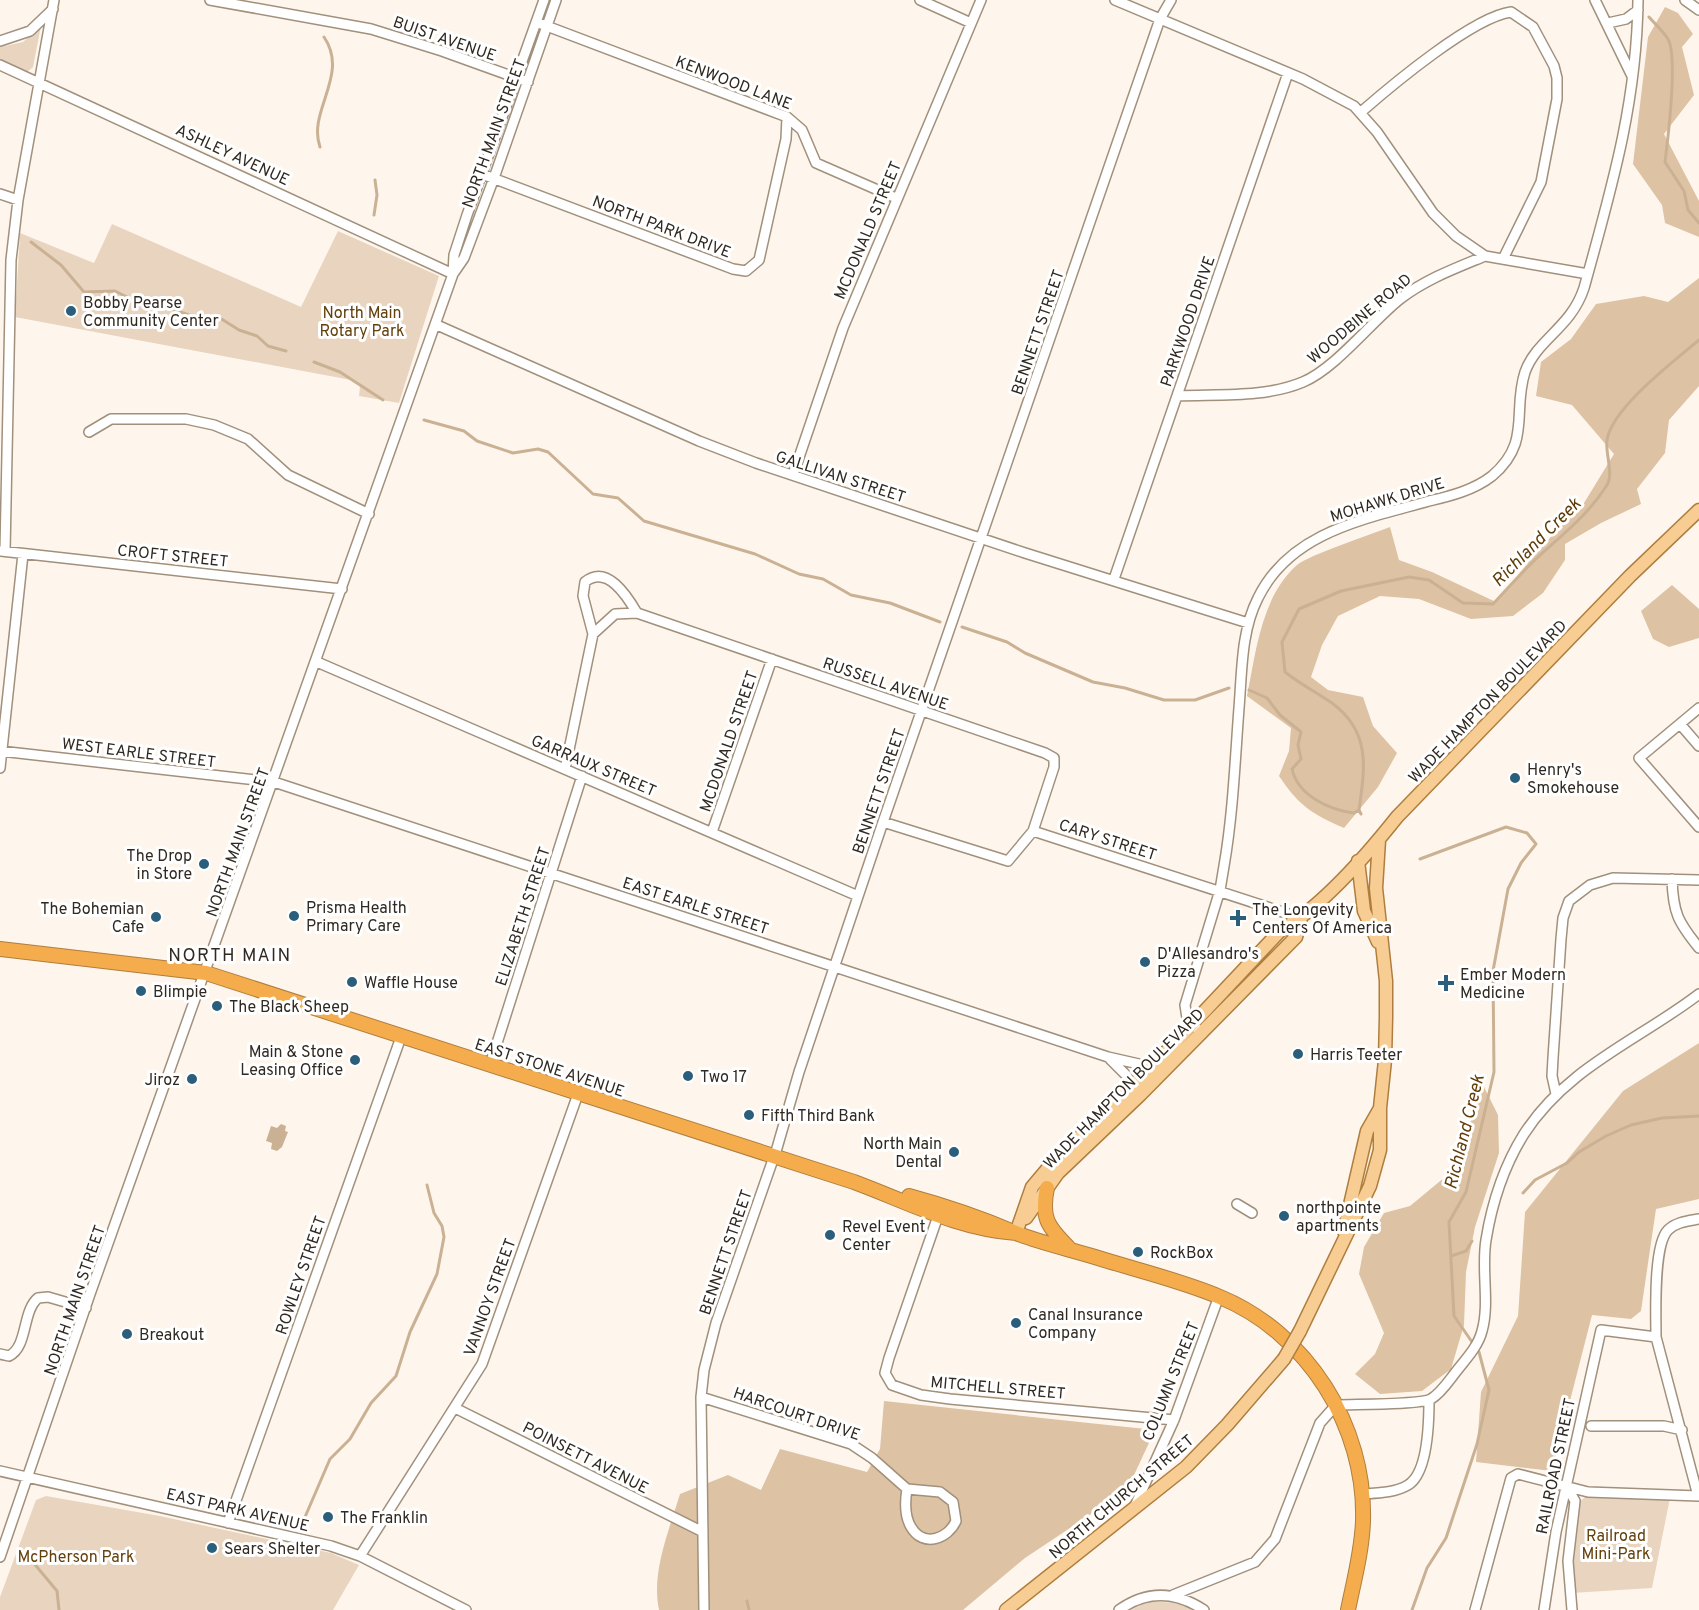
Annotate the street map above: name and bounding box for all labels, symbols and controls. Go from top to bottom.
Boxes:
street label: BUIST AVENUE [390,13,499,67]
street label: KENWOOD LANE [672,52,794,115]
street label: NORTH MAIN STREET [459,56,531,211]
street label: ASHLEY AVENUE [172,121,292,191]
street label: MCDONALD STREET [831,159,907,303]
street label: NORTH PARK DRIVE [589,192,733,264]
street label: PARKWOOD DRIVE [1157,254,1221,390]
street label: BENNETT STREET [1008,267,1070,398]
street label: WOODBINE ROAD [1304,270,1417,369]
place label: Bobby Pearse Community Center [83,294,219,332]
marker: Bobby Pearse Community Center [64,304,78,318]
park label: North Main Rotary Park [319,304,405,342]
street label: GALLIVAN STREET [773,447,908,508]
street label: MOHAWK DRIVE [1328,474,1447,528]
water label: Richland Creek [1487,493,1587,593]
street label: CROFT STREET [116,541,229,573]
street label: WADE HAMPTON BOULEVARD [1405,617,1572,788]
street label: RUSSELL AVENUE [820,654,951,716]
street label: MCDONALD STREET [696,668,763,815]
street label: BENNETT STREET [849,726,911,857]
street label: GARRAUX STREET [528,731,659,802]
street label: WEST EARLE STREET [61,735,217,773]
place label: Henry's Smokehouse [1527,761,1619,799]
street label: NORTH MAIN STREET [203,765,275,920]
marker: Henry's Smokehouse [1508,771,1522,785]
street label: CARY STREET [1056,816,1159,866]
street label: ELIZABETH STREET [492,844,556,989]
place label: The Drop in Store [126,847,192,885]
marker: The Drop in Store [197,857,211,871]
street label: EAST EARLE STREET [620,874,771,940]
place label: Prisma Health Primary Care [306,899,407,937]
place label: The Bohemian Cafe [40,900,144,938]
place label: The Longevity Centers Of America [1252,901,1392,939]
marker: Prisma Health Primary Care [287,909,301,923]
marker: The Longevity Centers Of America [1229,909,1247,927]
marker: The Bohemian Cafe [149,910,163,924]
district label: NORTH MAIN [168,945,292,968]
place label: D'Allesandro's Pizza [1157,945,1259,983]
marker: D'Allesandro's Pizza [1138,955,1152,969]
place label: Ember Modern Medicine [1460,966,1566,1004]
place label: Waffle House [364,974,458,994]
marker: Ember Modern Medicine [1437,974,1455,992]
marker: Waffle House [345,975,359,989]
place label: Blimpie [153,983,207,1003]
marker: Blimpie [134,984,148,998]
place label: The Black Sheep [229,998,349,1018]
marker: The Black Sheep [210,999,224,1013]
street label: WADE HAMPTON BOULEVARD [1040,1005,1209,1174]
street label: EAST STONE AVENUE [472,1035,627,1103]
place label: Main & Stone Leasing Office [240,1043,343,1081]
place label: Harris Teeter [1310,1046,1402,1066]
marker: Harris Teeter [1291,1047,1305,1061]
marker: Main & Stone Leasing Office [348,1053,362,1067]
place label: Two 17 [700,1068,747,1088]
marker: Two 17 [681,1069,695,1083]
place label: Jiroz [145,1071,180,1091]
marker: Jiroz [185,1072,199,1086]
water label: Richland Creek [1440,1072,1491,1192]
place label: Fifth Third Bank [761,1107,875,1127]
marker: Fifth Third Bank [742,1108,756,1122]
place label: North Main Dental [863,1135,942,1173]
marker: North Main Dental [947,1145,961,1159]
street label: BENNETT STREET [696,1187,758,1318]
place label: northpointe apartments [1296,1199,1381,1237]
marker: northpointe apartments [1277,1209,1291,1223]
street label: ROWLEY STREET [272,1214,332,1338]
place label: Revel Event Center [842,1218,926,1256]
street label: NORTH MAIN STREET [41,1223,111,1378]
marker: Revel Event Center [823,1228,837,1242]
street label: VANNOY STREET [460,1236,521,1359]
place label: RockBox [1150,1244,1213,1264]
marker: RockBox [1131,1245,1145,1259]
place label: Canal Insurance Company [1028,1306,1143,1344]
marker: Canal Insurance Company [1009,1316,1023,1330]
street label: COLUMN STREET [1139,1319,1205,1444]
place label: Breakout [139,1326,204,1346]
marker: Breakout [120,1327,134,1341]
street label: MITCHELL STREET [929,1373,1066,1405]
street label: HARCOURT DRIVE [730,1384,863,1446]
street label: RAILROAD STREET [1533,1397,1581,1536]
street label: POINSETT AVENUE [519,1418,651,1499]
street label: NORTH CHURCH STREET [1046,1431,1199,1564]
street label: EAST PARK AVENUE [164,1485,311,1537]
place label: The Franklin [340,1509,428,1529]
marker: The Franklin [321,1510,335,1524]
park label: Railroad Mini-Park [1581,1527,1651,1565]
place label: Sears Shelter [224,1540,320,1560]
marker: Sears Shelter [205,1541,219,1555]
park label: McPherson Park [17,1548,135,1568]

